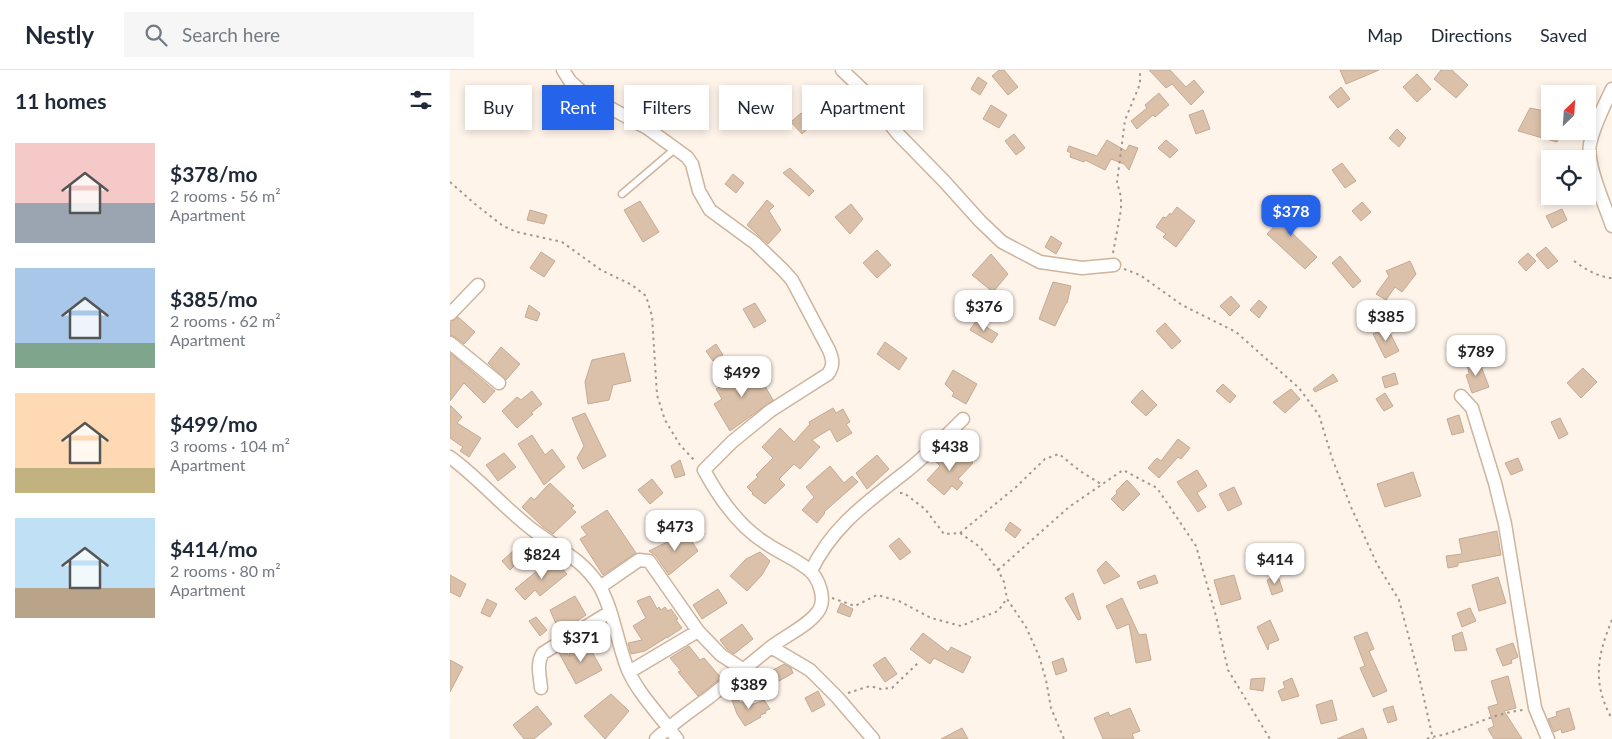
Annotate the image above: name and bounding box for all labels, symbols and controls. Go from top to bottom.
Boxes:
search box [124,12,474,57]
text: Nestly [25,20,94,49]
icon: search [142,21,170,49]
text: Search here [182,23,280,46]
text: Map [1367,24,1403,46]
text: Directions [1431,24,1512,46]
text: Saved [1540,24,1587,46]
chip: Buy [465,85,532,130]
chip: Rent [542,85,614,130]
chip: Filters [624,85,709,130]
chip: New [719,85,792,130]
chip: Apartment [802,85,923,130]
north arrow [1541,85,1596,140]
map controls [1541,85,1596,205]
icon: filters [407,86,435,114]
text: 11 homes [15,88,106,113]
button: locate [1541,150,1596,205]
text: $378/mo [170,161,258,186]
icon: home [55,163,115,223]
text: 2 rooms · 56 m² [170,186,281,205]
pin: $378 [1261,194,1321,237]
text: $378 [1272,201,1310,220]
text: Apartment [170,205,245,224]
text: $385/mo [170,286,258,311]
icon: home [55,288,115,348]
pin: $376 [954,290,1014,332]
text: $376 [965,296,1003,315]
pin: $385 [1356,300,1416,342]
text: $385 [1367,306,1405,325]
text: 2 rooms · 62 m² [170,311,281,330]
text: Apartment [170,330,245,349]
pin: $789 [1446,334,1506,377]
text: $789 [1457,341,1495,360]
pin: $499 [712,356,772,398]
text: $499 [723,362,761,381]
text: $499/mo [170,411,258,436]
icon: home [55,413,115,473]
pin: $438 [920,430,980,472]
text: 3 rooms · 104 m² [170,436,290,455]
text: $438 [931,436,969,455]
text: Apartment [170,455,245,474]
pin: $473 [645,510,705,552]
text: $473 [656,516,694,535]
text: $414/mo [170,536,258,561]
icon: home [55,538,115,598]
pin: $824 [512,538,572,580]
pin: $414 [1245,542,1305,585]
text: $824 [523,544,561,563]
text: $414 [1256,549,1294,568]
text: 2 rooms · 80 m² [170,561,281,580]
text: Apartment [170,580,245,599]
pin: $371 [551,620,611,663]
text: $371 [562,627,600,646]
pin: $389 [719,668,779,710]
text: $389 [730,674,768,693]

